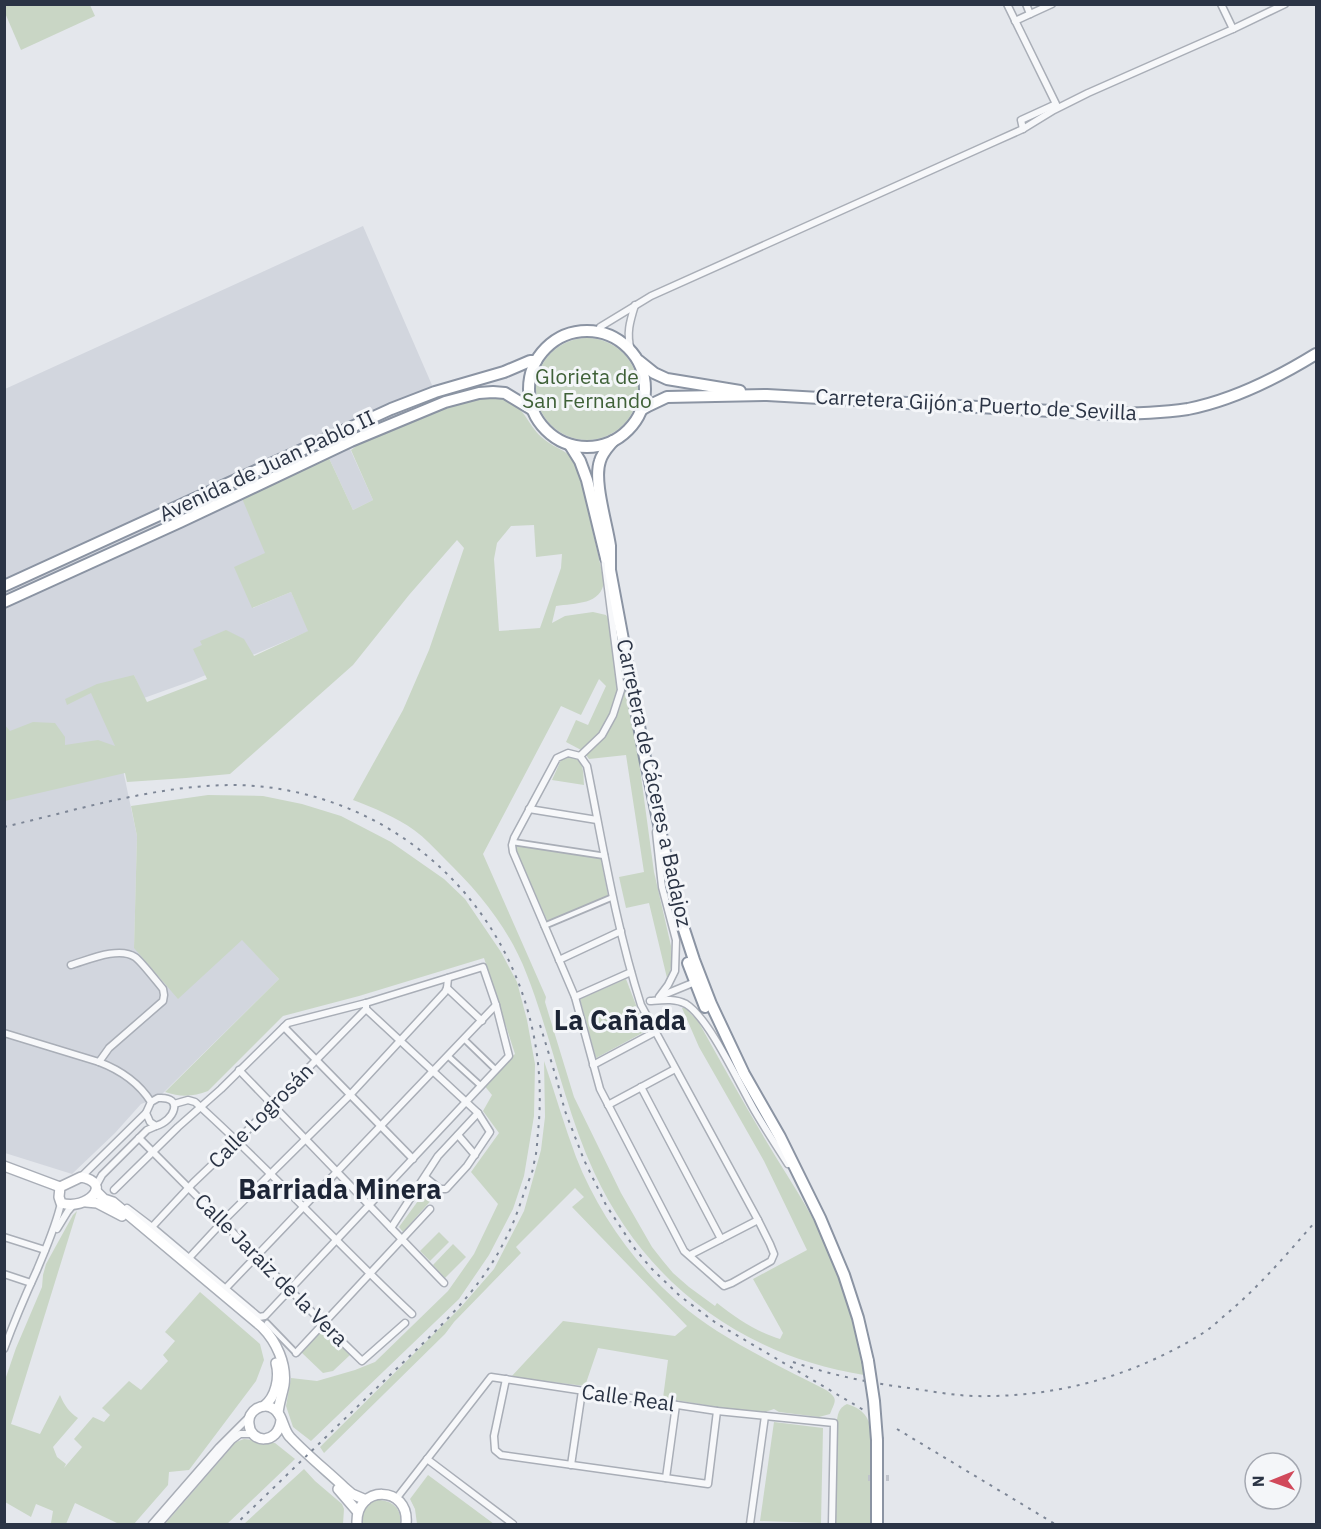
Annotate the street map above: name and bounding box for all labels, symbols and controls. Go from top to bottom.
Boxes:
park label: Glorieta de San Fernando [522,362,652,414]
street label: Carretera Gijón a Puerto de Sevilla [815,382,1138,426]
street label: Avenida de Juan Pablo II [154,403,379,527]
street label: Carretera de Cáceres a Badajoz [611,636,699,930]
district label: La Cañada [554,1002,686,1037]
street label: Calle Logrosán [202,1057,319,1174]
district label: Barriada Minera [238,1171,442,1206]
street label: Calle Jaraiz de la Vera [189,1187,354,1352]
street label: Calle Real [580,1377,677,1417]
north arrow [1243,1451,1303,1511]
text: N [1248,1475,1268,1487]

